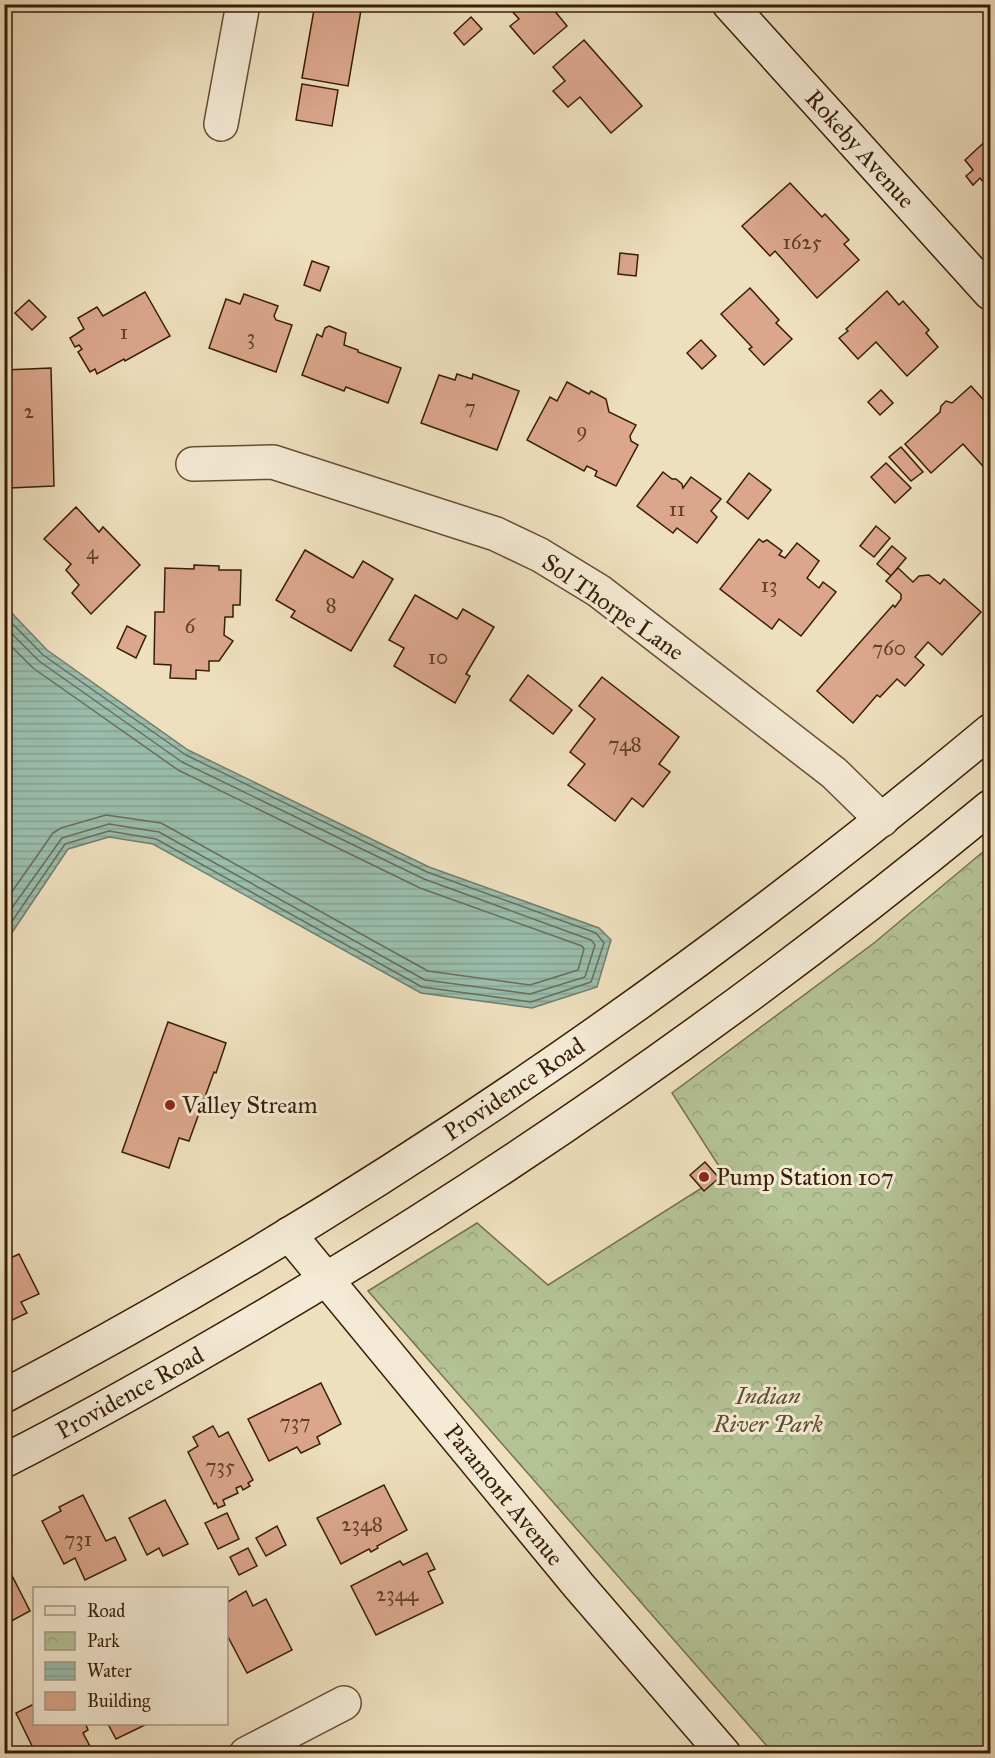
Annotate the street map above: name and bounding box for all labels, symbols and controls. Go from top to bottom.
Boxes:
street label: Rokeby Avenue [799,83,921,215]
house number: 1625 [783,229,822,255]
house number: 1 [120,319,128,345]
house number: 3 [247,324,255,350]
house number: 7 [464,394,476,420]
house number: 2 [24,398,35,424]
house number: 9 [576,417,588,443]
house number: 11 [669,496,685,522]
house number: 4 [86,539,99,565]
street label: Sol Thorpe Lane [536,547,690,667]
house number: 13 [761,572,777,598]
house number: 8 [325,592,337,618]
house number: 6 [185,613,197,639]
house number: 760 [872,635,906,661]
house number: 10 [428,644,448,670]
house number: 748 [608,731,642,757]
street label: Providence Road [438,1031,590,1147]
place label: Valley Stream [181,1090,318,1120]
marker: Valley Stream [163,1098,177,1112]
place label: Pump Station 107 [716,1162,894,1192]
marker: Pump Station 107 [697,1170,711,1184]
street label: Providence Road [51,1340,209,1446]
park label: Indian River Park [712,1381,823,1439]
house number: 737 [280,1409,310,1435]
street label: Paramont Avenue [438,1418,570,1572]
house number: 735 [205,1453,235,1479]
house number: 2348 [341,1511,383,1537]
house number: 731 [64,1526,92,1552]
house number: 2344 [376,1581,419,1607]
legend [33,1587,228,1725]
text: Road [87,1600,125,1622]
text: Park [87,1630,120,1652]
text: Water [87,1660,132,1682]
text: Building [87,1690,151,1713]

